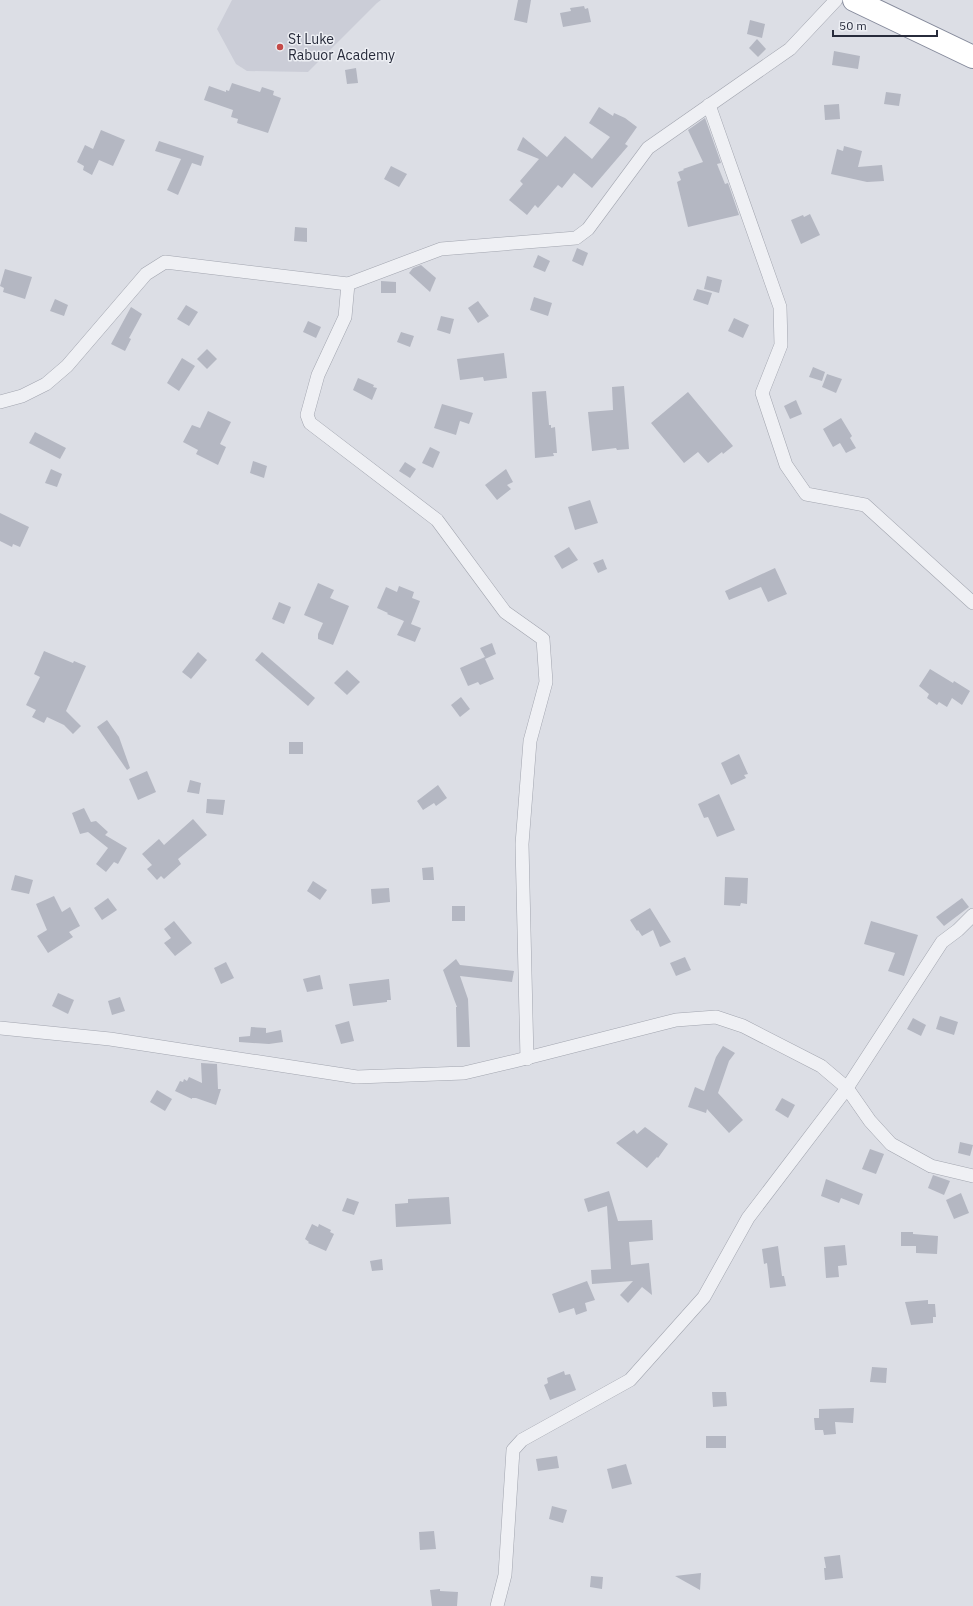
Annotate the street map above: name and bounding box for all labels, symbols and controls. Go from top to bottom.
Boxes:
scale bar [833,12,937,38]
text: 50 m [839,18,867,33]
place label: St Luke Rabuor Academy [288,30,395,64]
marker: St Luke Rabuor Academy [275,42,285,52]

